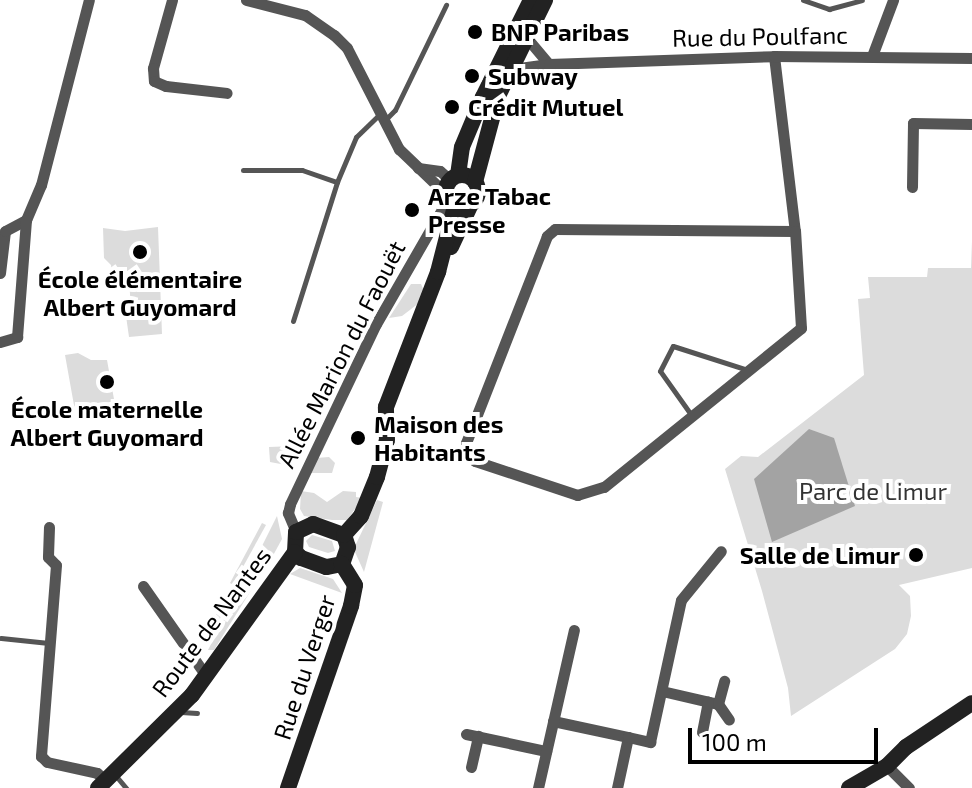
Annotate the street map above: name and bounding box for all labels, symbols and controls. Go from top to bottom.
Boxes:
place label: BNP Paribas [491,18,630,46]
street label: Rue du Poulfanc [672,20,848,52]
marker: BNP Paribas [466,23,484,41]
place label: Subway [488,62,578,90]
marker: Subway [463,67,481,85]
place label: Crédit Mutuel [468,93,623,121]
marker: Crédit Mutuel [443,98,461,116]
place label: Arze Tabac Presse [428,182,551,238]
marker: Arze Tabac Presse [403,201,421,219]
street label: Allée Marion du Faouët [271,236,411,472]
marker: École élémentaire Albert Guyomard [131,243,149,261]
place label: École élémentaire Albert Guyomard [38,265,242,321]
marker: École maternelle Albert Guyomard [98,373,116,391]
place label: École maternelle Albert Guyomard [10,395,204,451]
place label: Maison des Habitants [374,410,503,466]
marker: Maison des Habitants [349,429,367,447]
park label: Parc de Limur [799,477,947,505]
place label: Salle de Limur [740,541,900,569]
street label: Route de Nantes [145,542,277,702]
marker: Salle de Limur [907,546,925,564]
street label: Rue du Verger [267,591,341,743]
scale bar [692,712,882,762]
text: 100 m [702,727,767,756]

